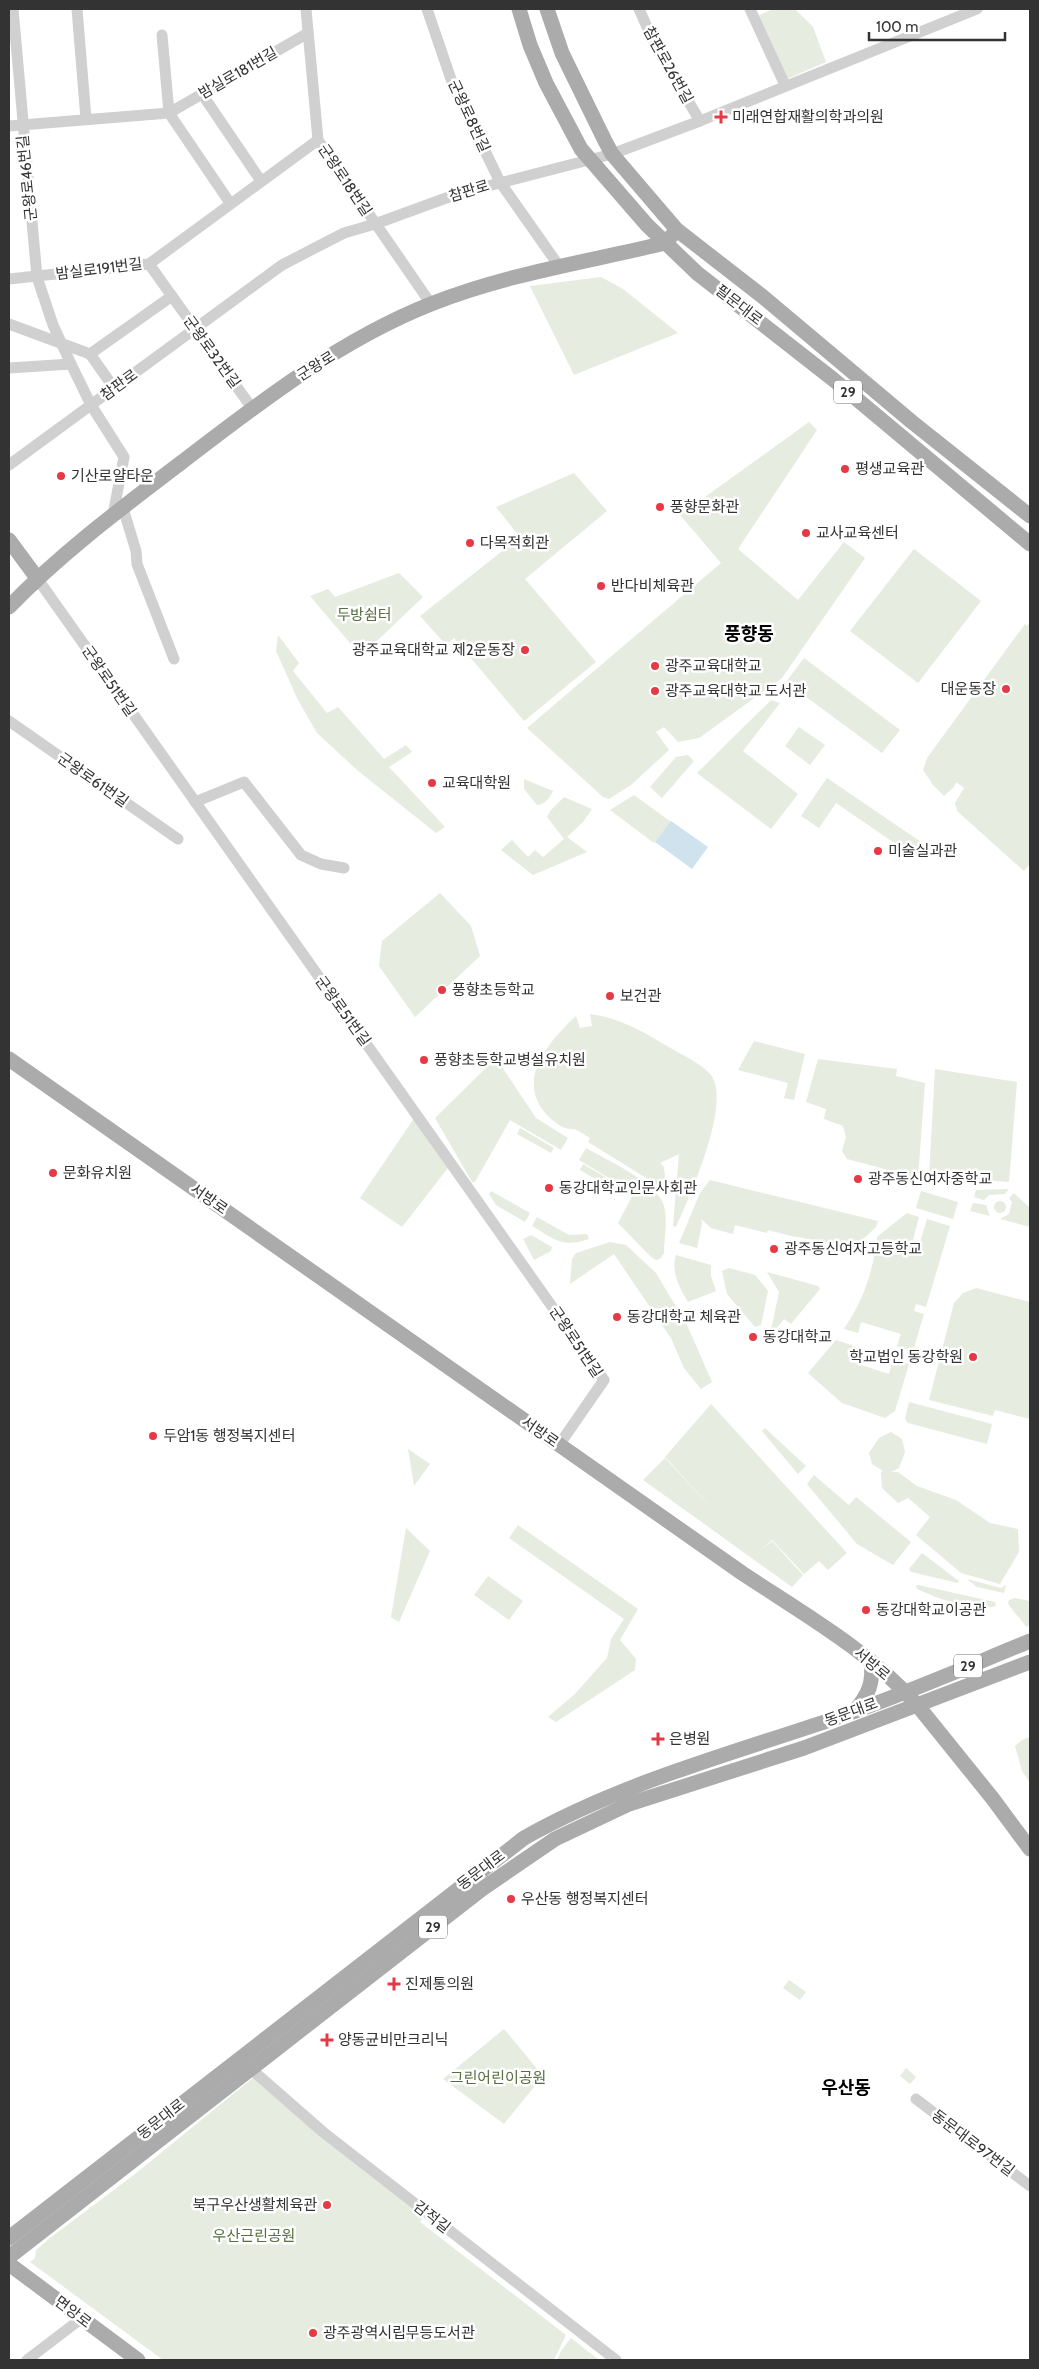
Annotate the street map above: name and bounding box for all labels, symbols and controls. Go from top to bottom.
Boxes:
scale bar [869,10,1005,42]
text: 100 m [876,18,918,36]
street label: 참판로26번길 [639,23,697,107]
street label: 밤실로181번길 [195,43,281,103]
street label: 군왕로8번길 [444,77,494,155]
place label: 미래연합재활의학과의원 [732,108,884,126]
marker: 미래연합재활의학과의원 [714,110,728,124]
street label: 군왕로46번길 [14,134,40,222]
street label: 군왕로18번길 [314,141,376,219]
street label: 참판로 [447,176,491,206]
street label: 밤실로191번길 [55,255,143,283]
street label: 필문대로 [712,281,766,329]
street label: 군왕로32번길 [180,312,244,392]
street label: 군왕로 [294,347,338,385]
street label: 참판로 [97,366,141,404]
road number: 29 [834,381,862,404]
place label: 평생교육관 [855,460,924,478]
marker: 평생교육관 [839,463,851,475]
place label: 기산로얄타운 [71,467,154,485]
marker: 기산로얄타운 [55,470,67,482]
place label: 풍향문화관 [670,498,739,516]
marker: 풍향문화관 [654,501,666,513]
place label: 교사교육센터 [816,524,899,542]
marker: 교사교육센터 [800,527,812,539]
place label: 다목적회관 [480,534,549,552]
marker: 다목적회관 [464,537,476,549]
place label: 반다비체육관 [611,577,694,595]
marker: 반다비체육관 [595,580,607,592]
park label: 두방쉼터 [336,606,392,624]
district label: 풍향동 [724,623,774,645]
place label: 광주교육대학교 제2운동장 [352,641,515,659]
street label: 군왕로51번길 [78,642,140,720]
marker: 광주교육대학교 제2운동장 [519,644,531,656]
place label: 광주교육대학교 [665,657,762,675]
marker: 광주교육대학교 [649,660,661,672]
place label: 대운동장 [941,680,996,698]
place label: 광주교육대학교 도서관 [665,682,807,700]
marker: 대운동장 [1000,683,1012,695]
marker: 광주교육대학교 도서관 [649,685,661,697]
street label: 군왕로61번길 [54,749,132,811]
place label: 교육대학원 [442,774,511,792]
marker: 교육대학원 [426,777,438,789]
place label: 미술실과관 [888,842,957,860]
marker: 미술실과관 [872,845,884,857]
street label: 군왕로51번길 [312,973,374,1049]
place label: 풍향초등학교 [452,981,535,999]
marker: 풍향초등학교 [436,984,448,996]
place label: 보건관 [620,987,662,1005]
marker: 보건관 [604,990,616,1002]
place label: 풍향초등학교병설유치원 [434,1051,586,1069]
marker: 풍향초등학교병설유치원 [418,1054,430,1066]
place label: 문화유치원 [63,1164,132,1182]
marker: 문화유치원 [47,1167,59,1179]
place label: 광주동신여자중학교 [868,1170,992,1188]
marker: 광주동신여자중학교 [852,1173,864,1185]
place label: 동강대학교인문사회관 [559,1179,697,1197]
street label: 서방로 [187,1180,231,1218]
marker: 동강대학교인문사회관 [543,1182,555,1194]
place label: 광주동신여자고등학교 [784,1240,922,1258]
marker: 광주동신여자고등학교 [768,1243,780,1255]
street label: 군왕로51번길 [546,1303,606,1381]
place label: 동강대학교 체육관 [627,1308,741,1326]
marker: 동강대학교 체육관 [611,1311,623,1323]
place label: 동강대학교 [763,1328,832,1346]
marker: 동강대학교 [747,1331,759,1343]
place label: 학교법인 동강학원 [849,1348,963,1366]
marker: 학교법인 동강학원 [967,1351,979,1363]
street label: 서방로 [518,1413,562,1451]
place label: 두암1동 행정복지센터 [163,1427,295,1445]
marker: 두암1동 행정복지센터 [147,1430,159,1442]
place label: 동강대학교이공관 [876,1601,987,1619]
marker: 동강대학교이공관 [860,1604,872,1616]
street label: 서방로 [850,1644,894,1684]
road number: 29 [954,1654,982,1678]
street label: 동문대로 [822,1694,880,1730]
place label: 은병원 [669,1730,710,1748]
marker: 은병원 [651,1732,665,1746]
street label: 동문대로 [454,1846,508,1894]
place label: 우산동 행정복지센터 [521,1890,649,1908]
marker: 우산동 행정복지센터 [505,1893,517,1905]
road number: 29 [419,1915,447,1938]
place label: 진제통의원 [405,1975,474,1993]
marker: 진제통의원 [387,1977,401,1991]
place label: 양동균비만크리닉 [338,2031,448,2049]
marker: 양동균비만크리닉 [320,2033,334,2047]
park label: 그린어린이공원 [450,2069,546,2087]
district label: 우산동 [821,2077,871,2099]
street label: 동문대로 [134,2095,188,2143]
street label: 동문대로97번길 [928,2106,1018,2180]
place label: 북구우산생활체육관 [193,2196,317,2214]
street label: 감적길 [410,2197,454,2237]
marker: 북구우산생활체육관 [321,2199,333,2211]
park label: 우산근린공원 [213,2227,295,2245]
street label: 면앙로 [51,2292,95,2332]
place label: 광주광역시립무등도서관 [323,2324,475,2342]
marker: 광주광역시립무등도서관 [307,2327,319,2339]

